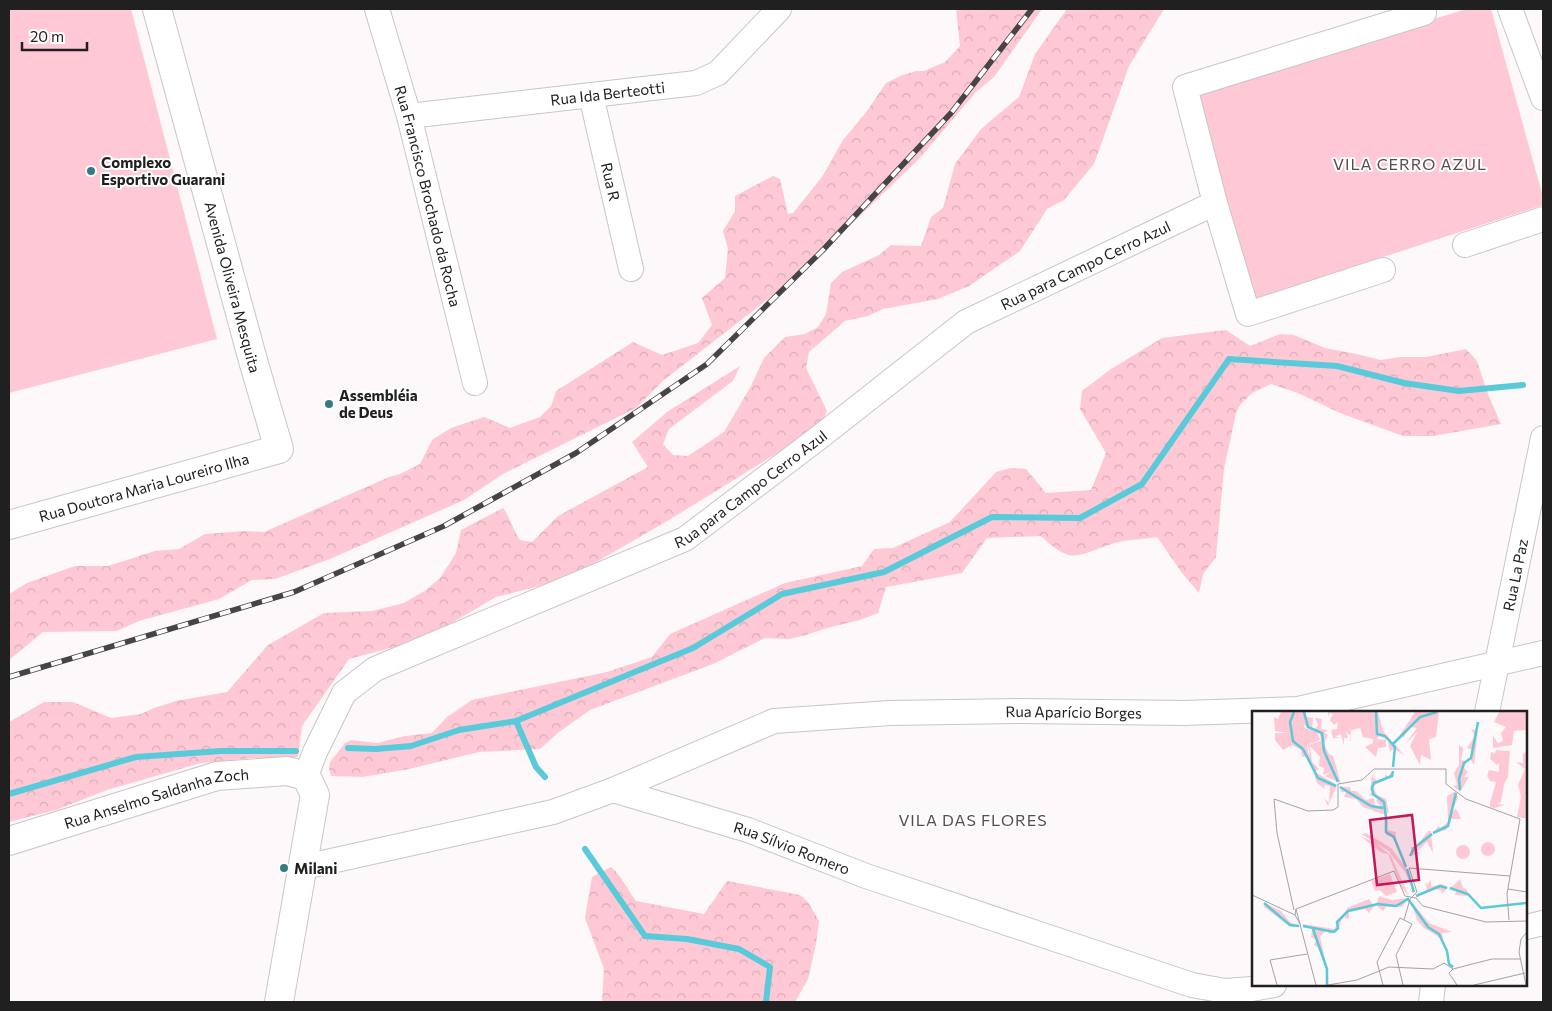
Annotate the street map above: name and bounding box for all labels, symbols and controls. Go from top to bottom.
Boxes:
scale bar [22,20,88,52]
text: 20 m [30,27,64,45]
street label: Rua Ida Berteotti [549,78,666,109]
street label: Rua Francisco Brochado da Rocha [391,83,465,309]
place label: Complexo Esportivo Guarani [101,153,225,188]
district label: VILA CERRO AZUL [1333,154,1487,173]
street label: Rua R [598,161,624,203]
marker: Complexo Esportivo Guarani [85,165,97,177]
street label: Avenida Oliveira Mesquita [201,199,265,375]
street label: Rua para Campo Cerro Azul [997,217,1173,313]
place label: Assembléia de Deus [339,386,418,421]
marker: Assembléia de Deus [323,398,335,410]
street label: Rua para Campo Cerro Azul [672,426,830,551]
street label: Rua Doutora Maria Loureiro Ilha [37,449,251,525]
street label: Rua La Paz [1499,537,1531,612]
street label: Rua Aparício Borges [1005,702,1142,721]
inset map [1252,711,1527,986]
street label: Rua Anselmo Saldanha Zoch [62,765,249,832]
district label: VILA DAS FLORES [898,810,1048,829]
street label: Rua Sílvio Romero [732,817,853,878]
place label: Milani [294,859,337,877]
marker: Milani [278,862,290,874]

